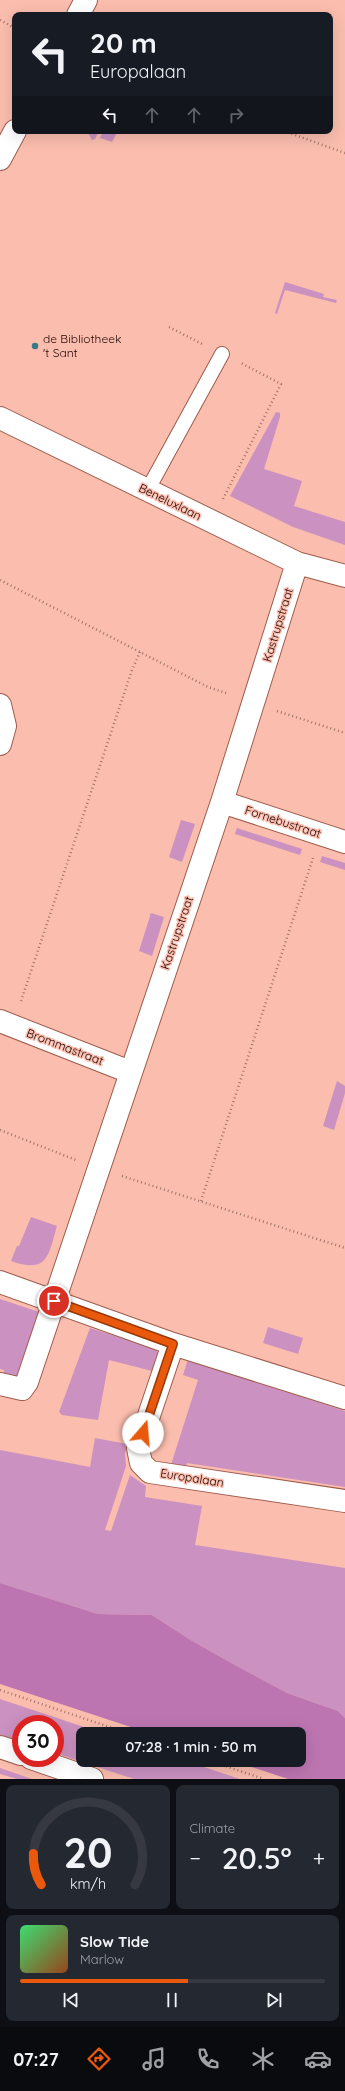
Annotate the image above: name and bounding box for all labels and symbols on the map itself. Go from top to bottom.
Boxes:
place label: de Bibliotheek 't Sant [43,331,121,360]
marker: de Bibliotheek 't Sant [30,341,40,351]
street label: Beneluxlaan [136,480,204,523]
street label: Kastrupstraat [259,586,296,664]
street label: Fornebustraat [243,802,323,841]
street label: Kastrupstraat [157,894,196,972]
street label: Brommastraat [24,1025,106,1068]
pin [37,1284,71,1318]
position arrow [122,1412,164,1454]
street label: Europalaan [159,1465,225,1490]
speed limit sign: 30 [12,1715,64,1767]

